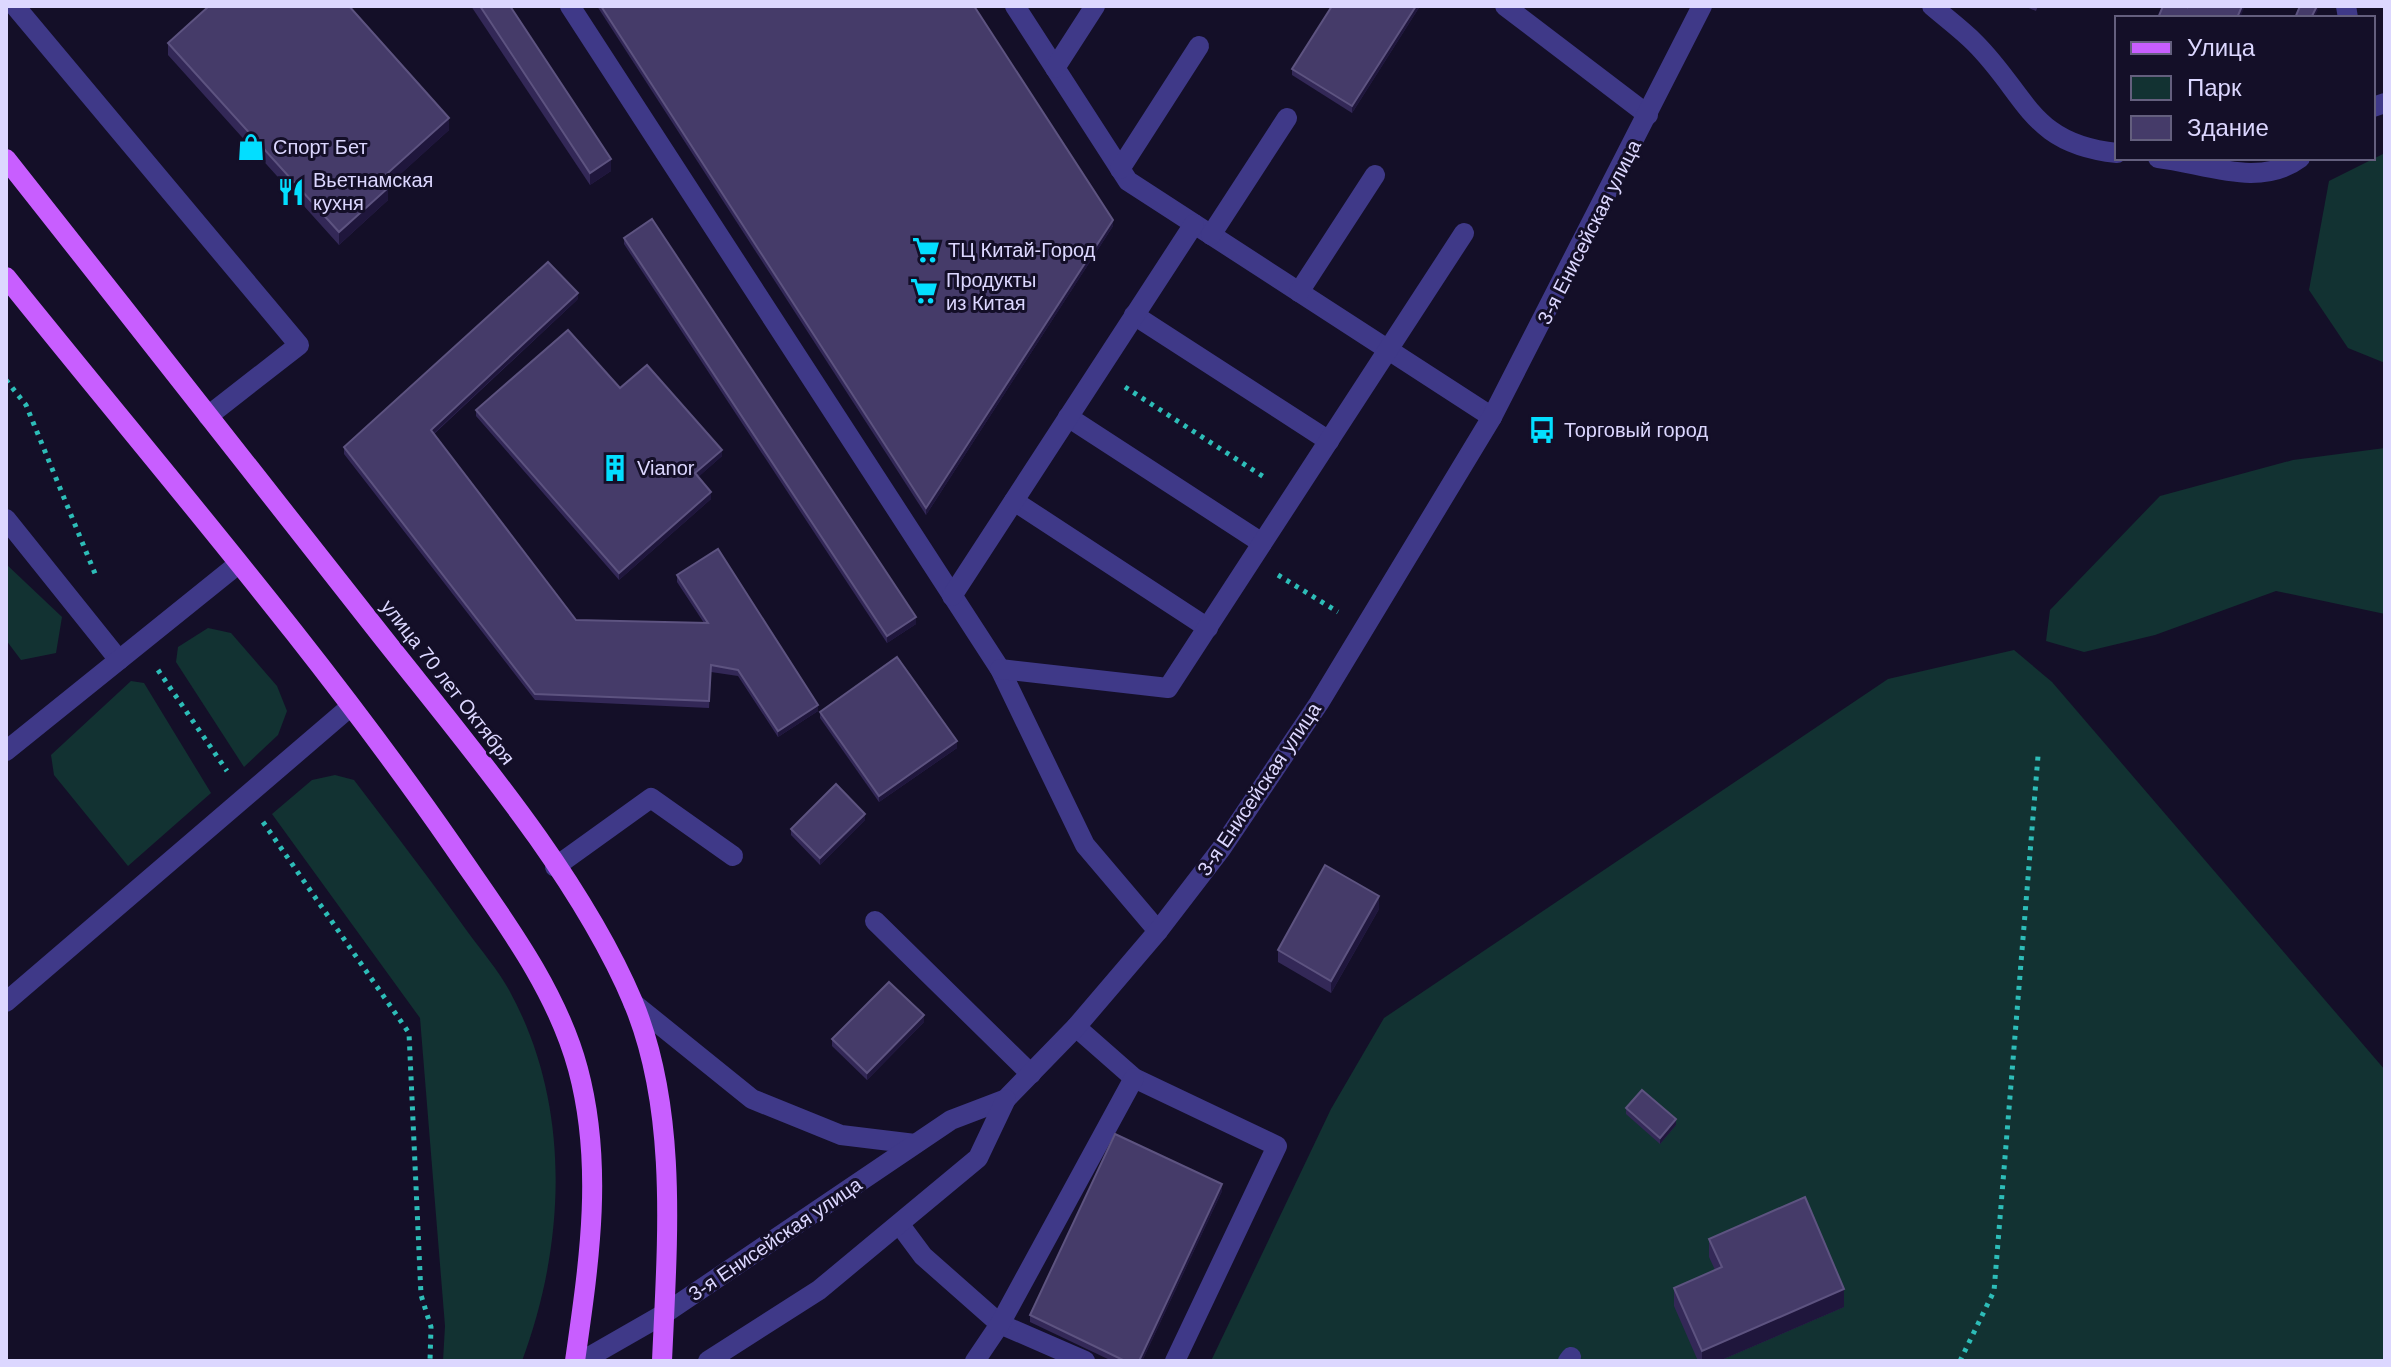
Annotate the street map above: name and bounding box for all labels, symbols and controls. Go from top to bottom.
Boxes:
legend [2115,16,2375,160]
text: Улица [2187,34,2256,61]
text: Парк [2187,74,2242,101]
text: Здание [2187,114,2269,141]
shop icon: Спорт Бет [236,132,266,162]
street label: 3-я Енисейская улица [1533,135,1645,328]
place label: Спорт Бет [273,136,368,158]
place label: Вьетнамская кухня [313,169,433,214]
restaurant icon: Вьетнамская кухня [276,177,306,207]
supermarket icon: ТЦ Китай-Город [911,235,941,265]
place label: ТЦ Китай-Город [948,239,1096,261]
place label: Продукты из Китая [946,269,1036,314]
supermarket icon: Продукты из Китая [909,276,939,306]
bus stop icon: Торговый город [1527,415,1557,445]
place label: Торговый город [1564,419,1708,441]
building icon: Vianor [600,453,630,483]
place label: Vianor [637,457,695,479]
street label: улица 70 лет Октября [377,595,519,769]
street label: 3-я Енисейская улица [1193,698,1326,880]
street label: 3-я Енисейская улица [684,1172,866,1305]

